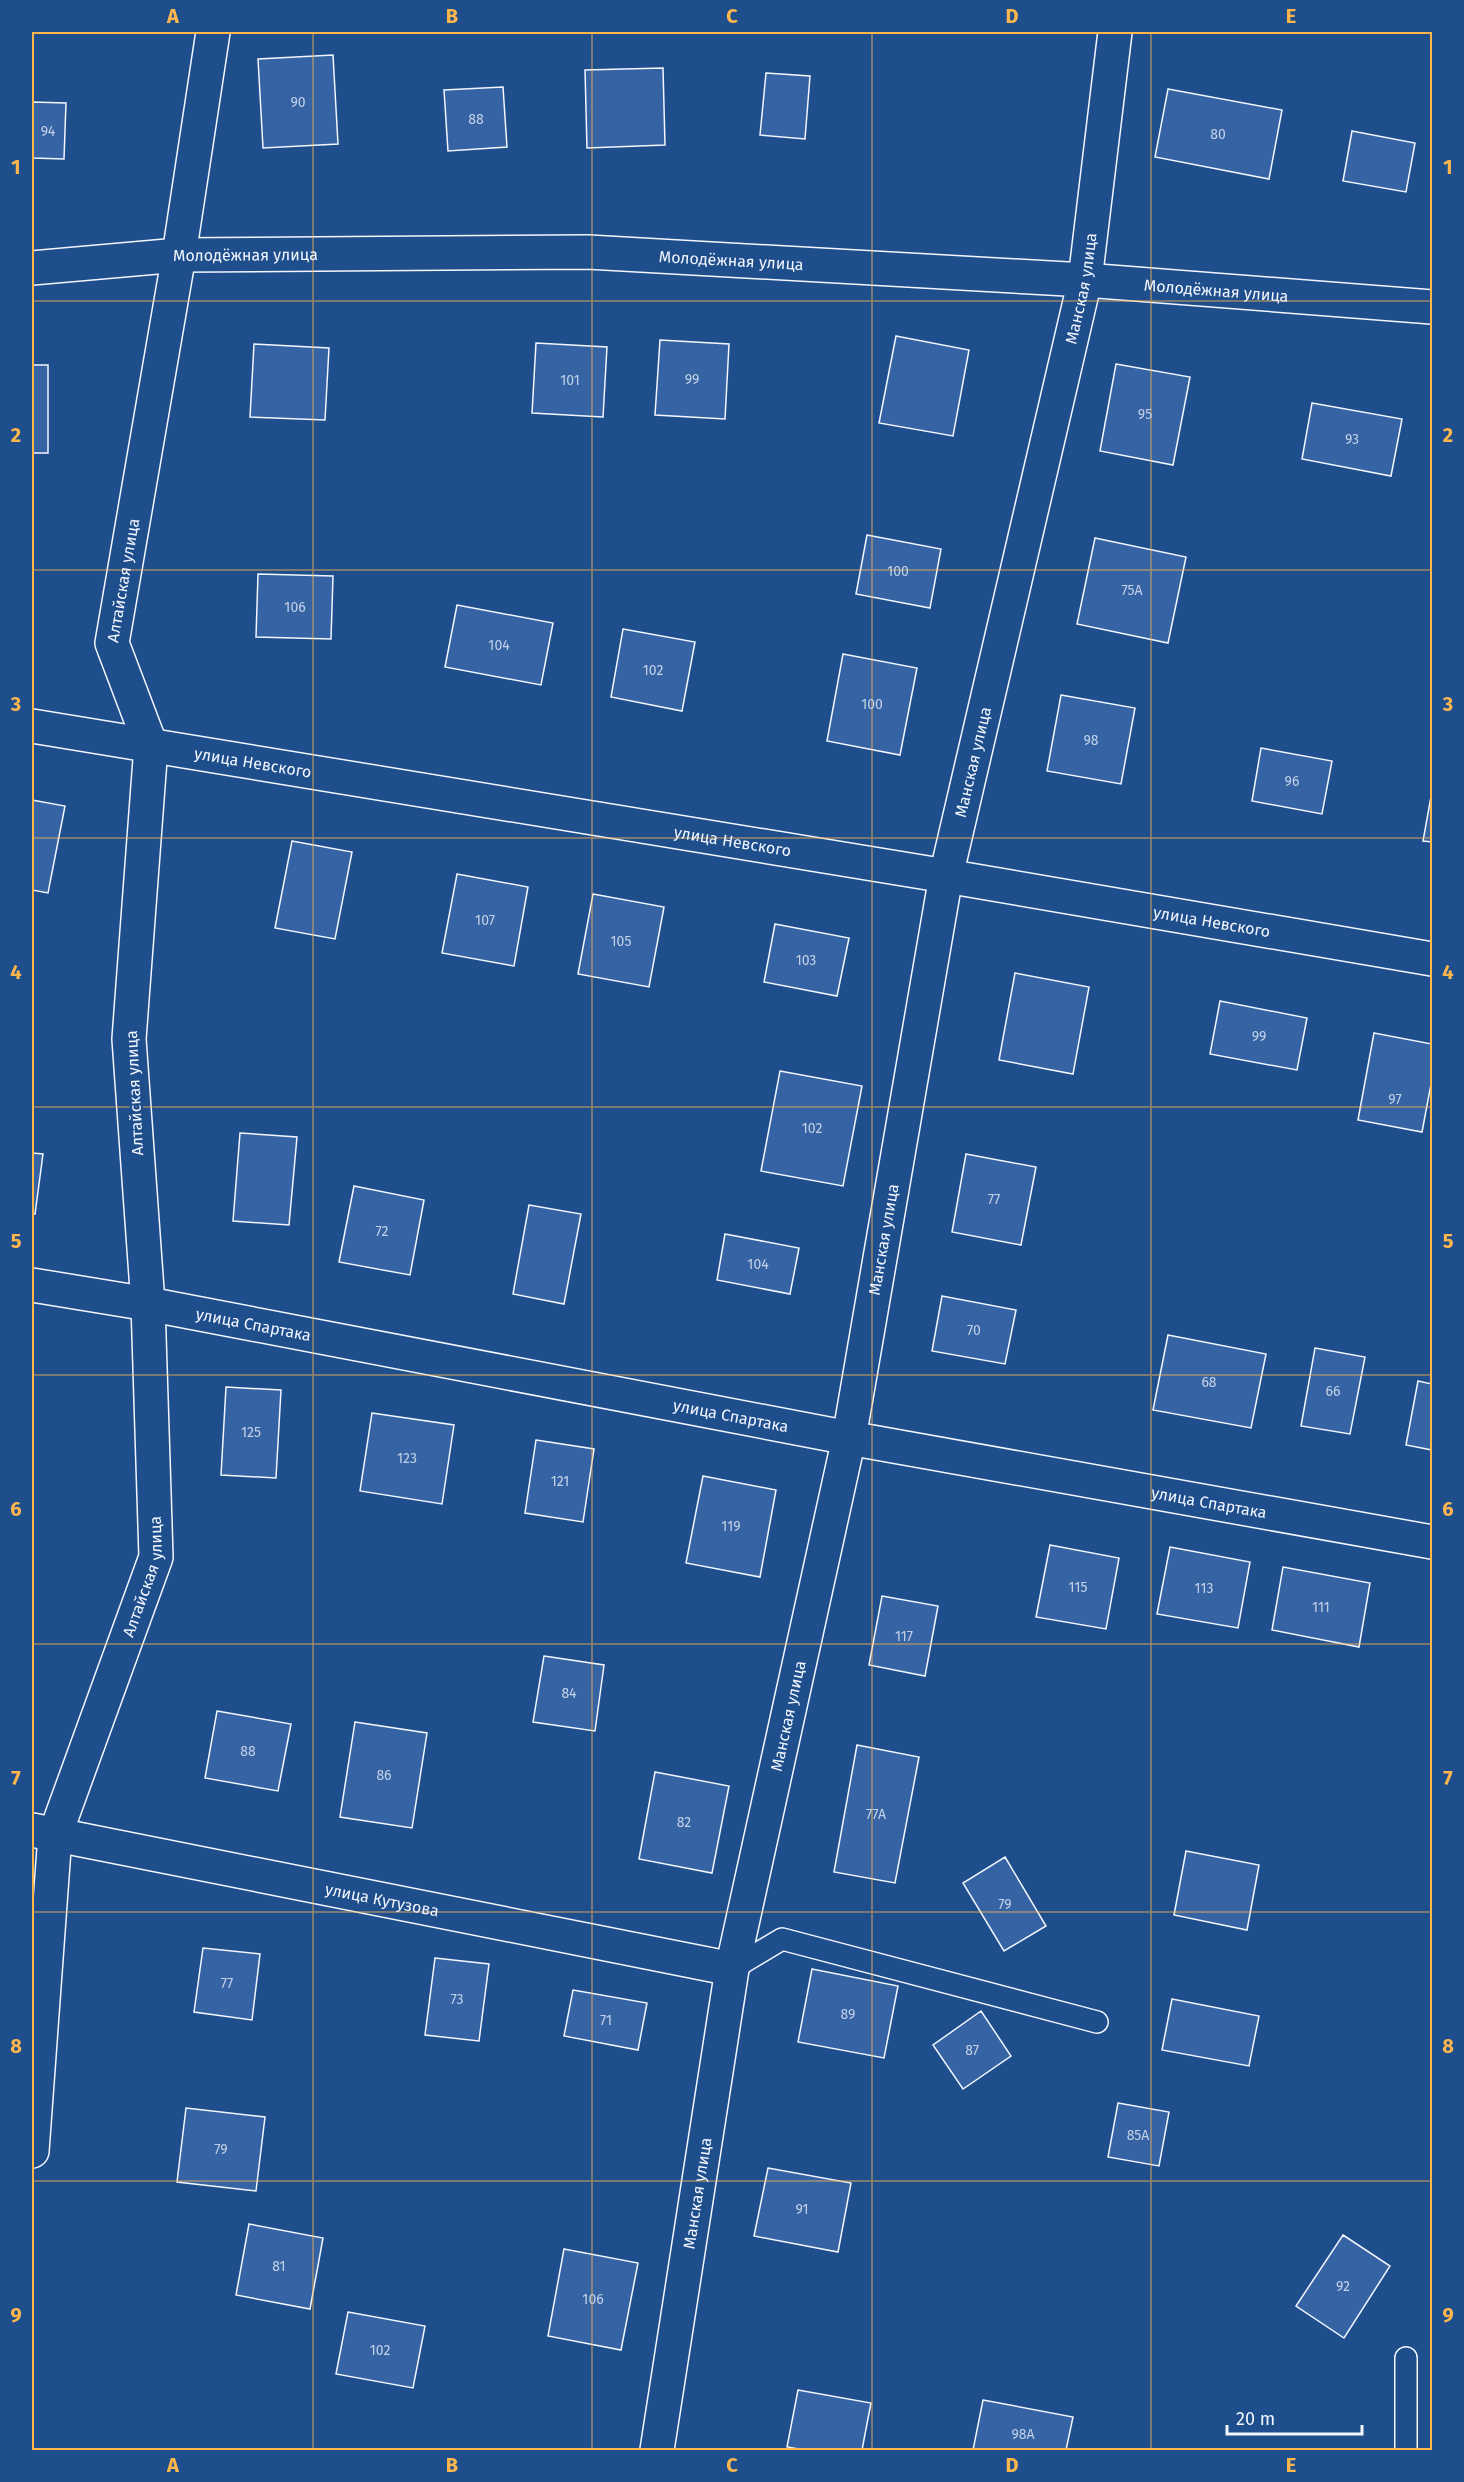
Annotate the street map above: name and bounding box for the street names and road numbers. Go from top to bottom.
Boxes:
street label: Манская улица [1061,232,1101,346]
street label: Молодёжная улица [173,245,318,265]
street label: Молодёжная улица [658,247,804,274]
street label: Молодёжная улица [1143,276,1289,306]
street label: Алтайская улица [103,517,143,644]
street label: Манская улица [951,705,995,819]
street label: улица Невского [193,744,313,782]
street label: улица Невского [673,823,793,860]
street label: улица Невского [1152,903,1272,941]
street label: Алтайская улица [122,1030,147,1156]
street label: Манская улица [865,1182,903,1297]
street label: улица Спартака [194,1304,313,1345]
street label: улица Спартака [672,1396,790,1436]
street label: улица Спартака [1150,1483,1268,1522]
street label: Алтайская улица [119,1516,166,1640]
street label: Манская улица [767,1659,810,1773]
street label: улица Кутузова [323,1879,441,1921]
street label: Манская улица [679,2136,716,2250]

